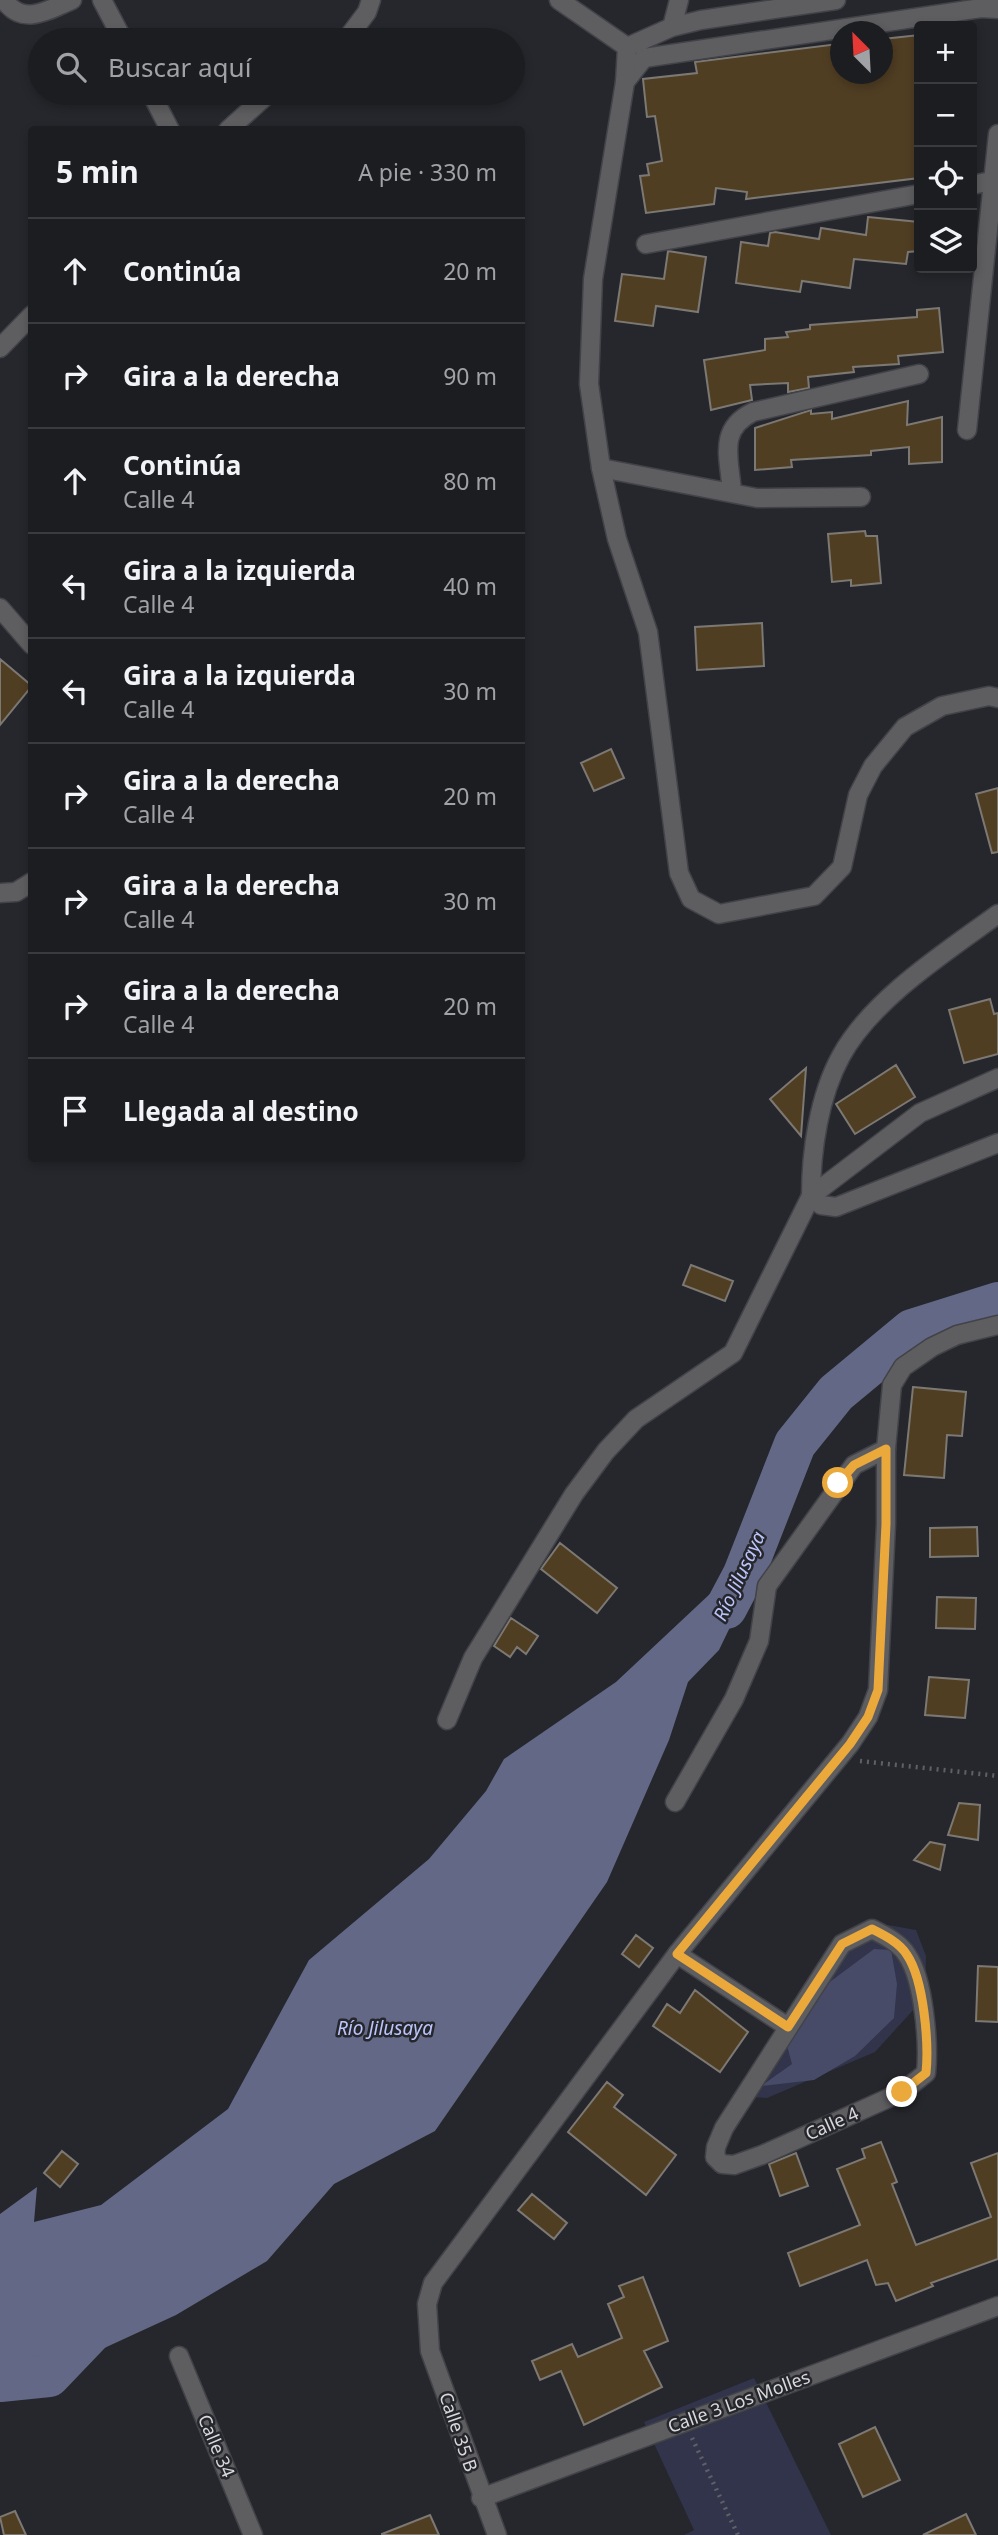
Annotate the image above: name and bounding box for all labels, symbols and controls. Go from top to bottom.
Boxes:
north arrow [830,21,893,84]
map controls [914,21,977,273]
button: + [914,21,977,84]
search box [28,28,525,105]
icon: search [52,48,90,86]
text: Buscar aquí [108,49,251,85]
button: − [914,84,977,147]
button: locate [914,147,977,210]
text: 5 min [56,151,139,192]
text: A pie · 330 m [358,156,497,188]
button: layers [914,210,977,273]
icon: ahead [56,252,94,290]
text: Continúa [123,253,241,289]
text: 20 m [443,255,497,287]
icon: right [56,357,94,395]
text: Gira a la derecha [123,358,340,394]
text: 90 m [443,360,497,392]
text: Continúa [123,447,241,483]
icon: ahead [56,462,94,500]
text: 80 m [443,465,497,497]
text: Calle 4 [123,483,194,515]
text: Gira a la izquierda [123,552,356,588]
icon: left [56,567,94,605]
text: 40 m [443,570,497,602]
text: Calle 4 [123,588,194,620]
text: Gira a la izquierda [123,657,356,693]
icon: left [56,672,94,710]
text: 30 m [443,675,497,707]
text: Calle 4 [123,693,194,725]
text: Gira a la derecha [123,762,340,798]
icon: right [56,777,94,815]
text: 20 m [443,780,497,812]
text: Calle 4 [123,798,194,830]
text: Gira a la derecha [123,867,340,903]
icon: right [56,882,94,920]
text: 30 m [443,885,497,917]
text: Calle 4 [123,903,194,935]
text: Gira a la derecha [123,972,340,1008]
icon: right [56,987,94,1025]
text: 20 m [443,990,497,1022]
text: Calle 4 [123,1008,194,1040]
icon: arrive [56,1092,94,1130]
text: Llegada al destino [123,1093,359,1129]
route start [822,1467,853,1498]
water label: Río Jilusaya [707,1527,771,1625]
water label: Río Jilusaya [337,2015,433,2041]
route end [886,2076,917,2107]
street label: Calle 4 [801,2101,862,2145]
street label: Calle 3 Los Molles [664,2364,813,2438]
street label: Calle 35 B [434,2389,484,2475]
street label: Calle 34 [193,2410,241,2481]

